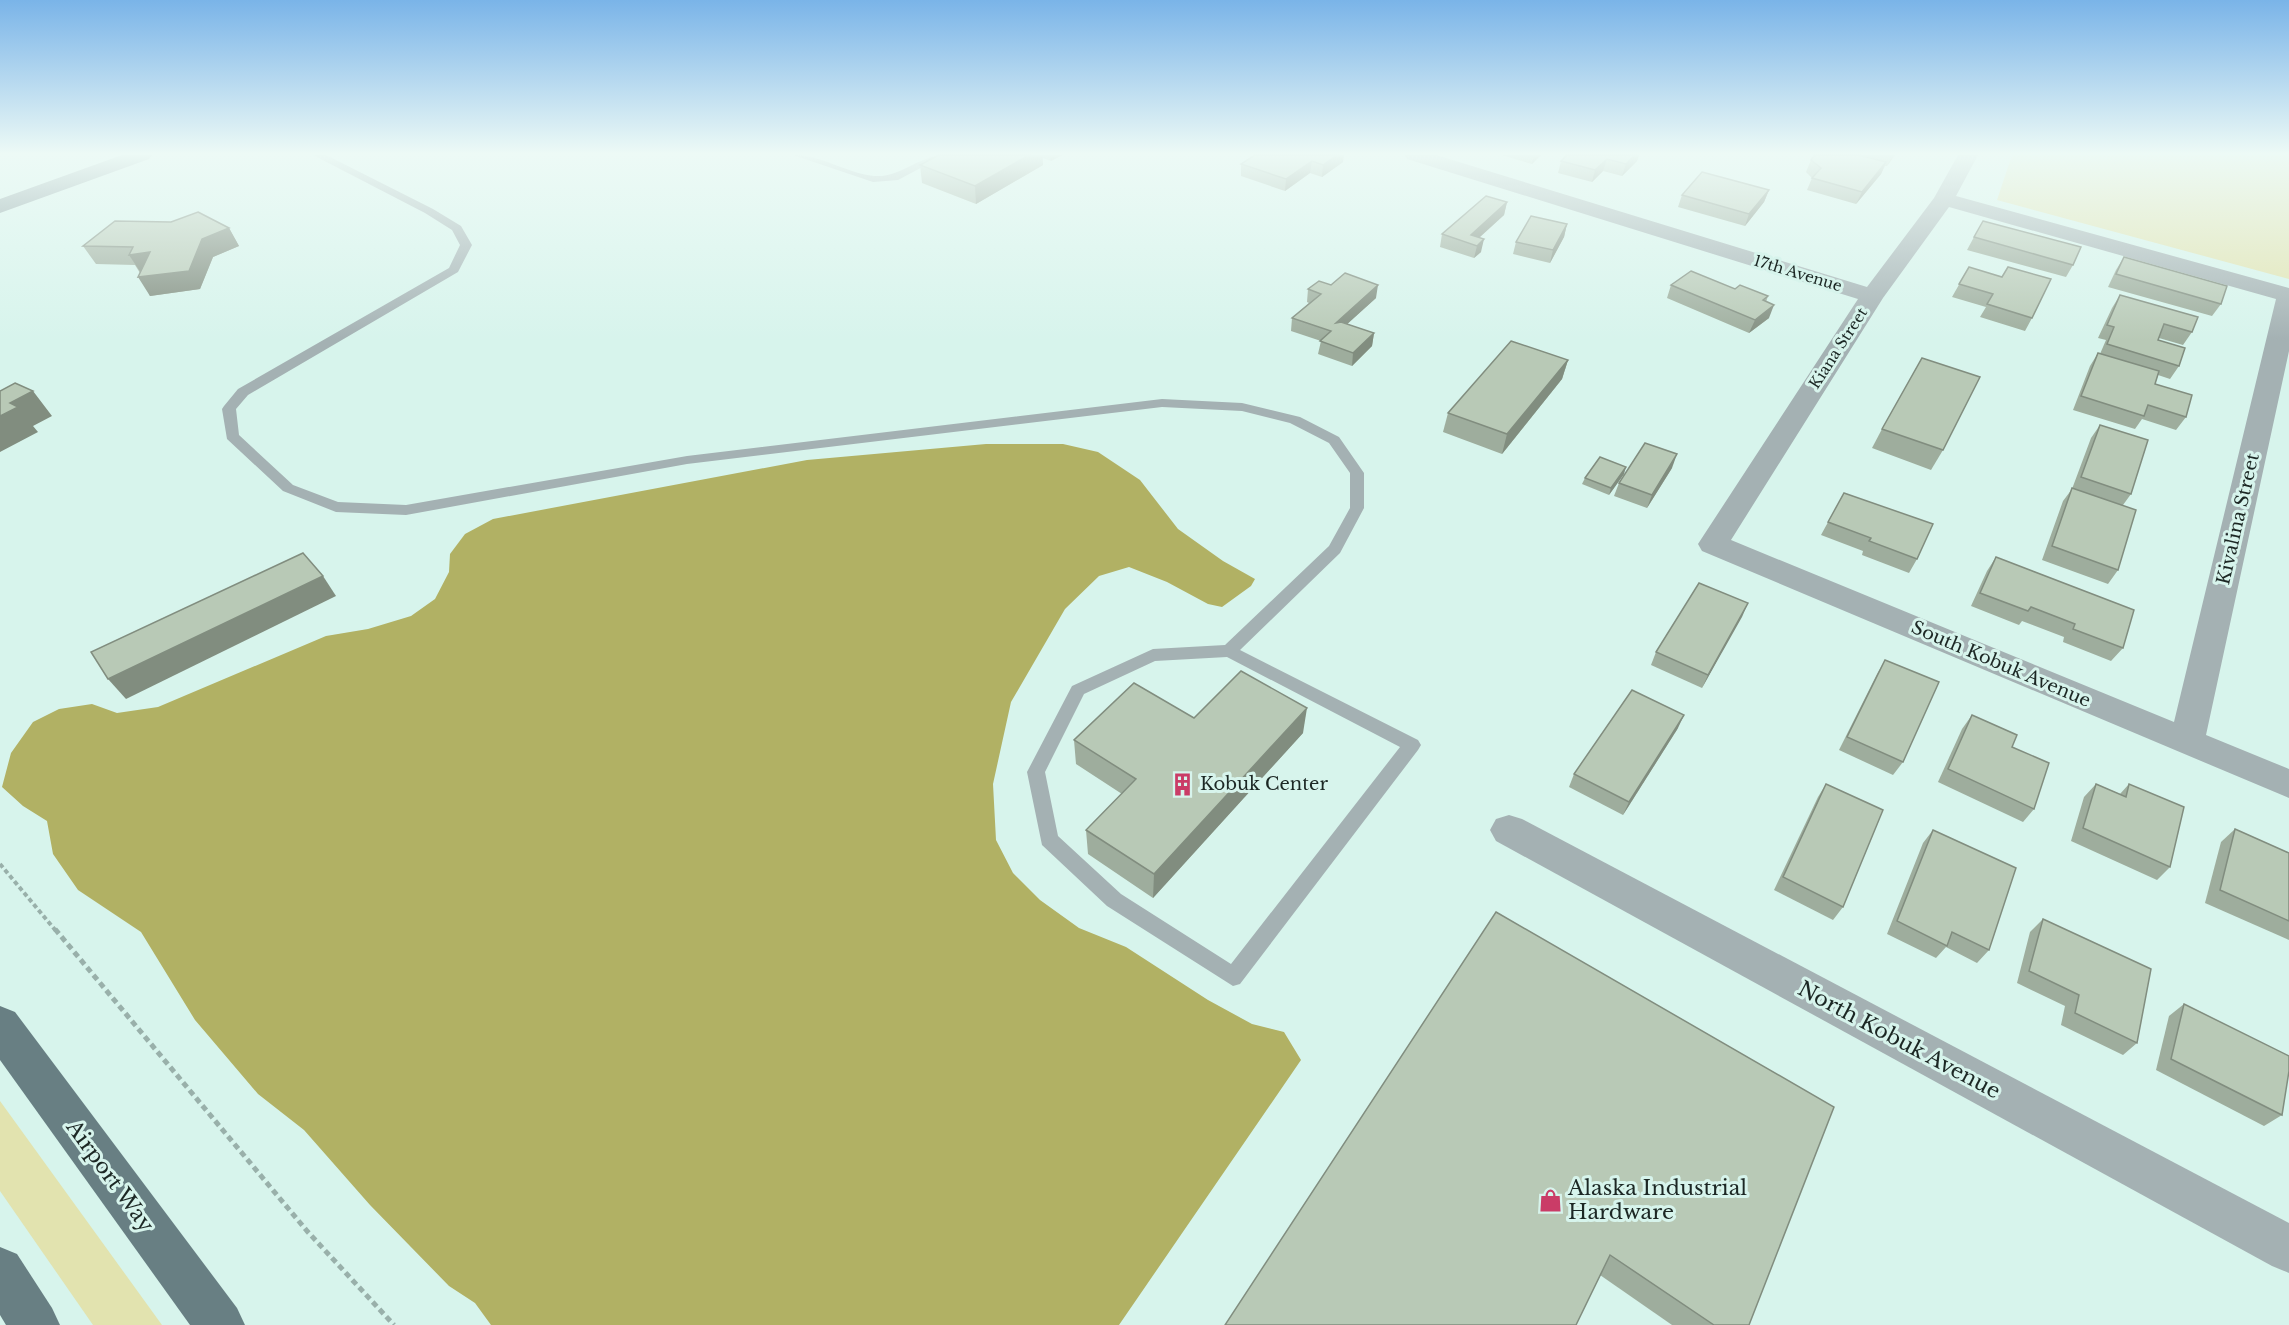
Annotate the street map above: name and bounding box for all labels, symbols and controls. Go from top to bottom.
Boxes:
street label: 17th Avenue [1752,251,1844,295]
street label: Kiana Street [1805,304,1871,392]
street label: Kivalina Street [2212,451,2264,587]
street label: South Kobuk Avenue [1908,616,2094,712]
building icon: Kobuk Center [1169,771,1195,797]
place label: Kobuk Center [1200,773,1328,795]
street label: North Kobuk Avenue [1793,976,2005,1104]
street label: Airport Way [60,1114,160,1237]
place label: Alaska Industrial Hardware [1567,1175,1747,1225]
shop icon: Alaska Industrial Hardware [1537,1187,1563,1213]

